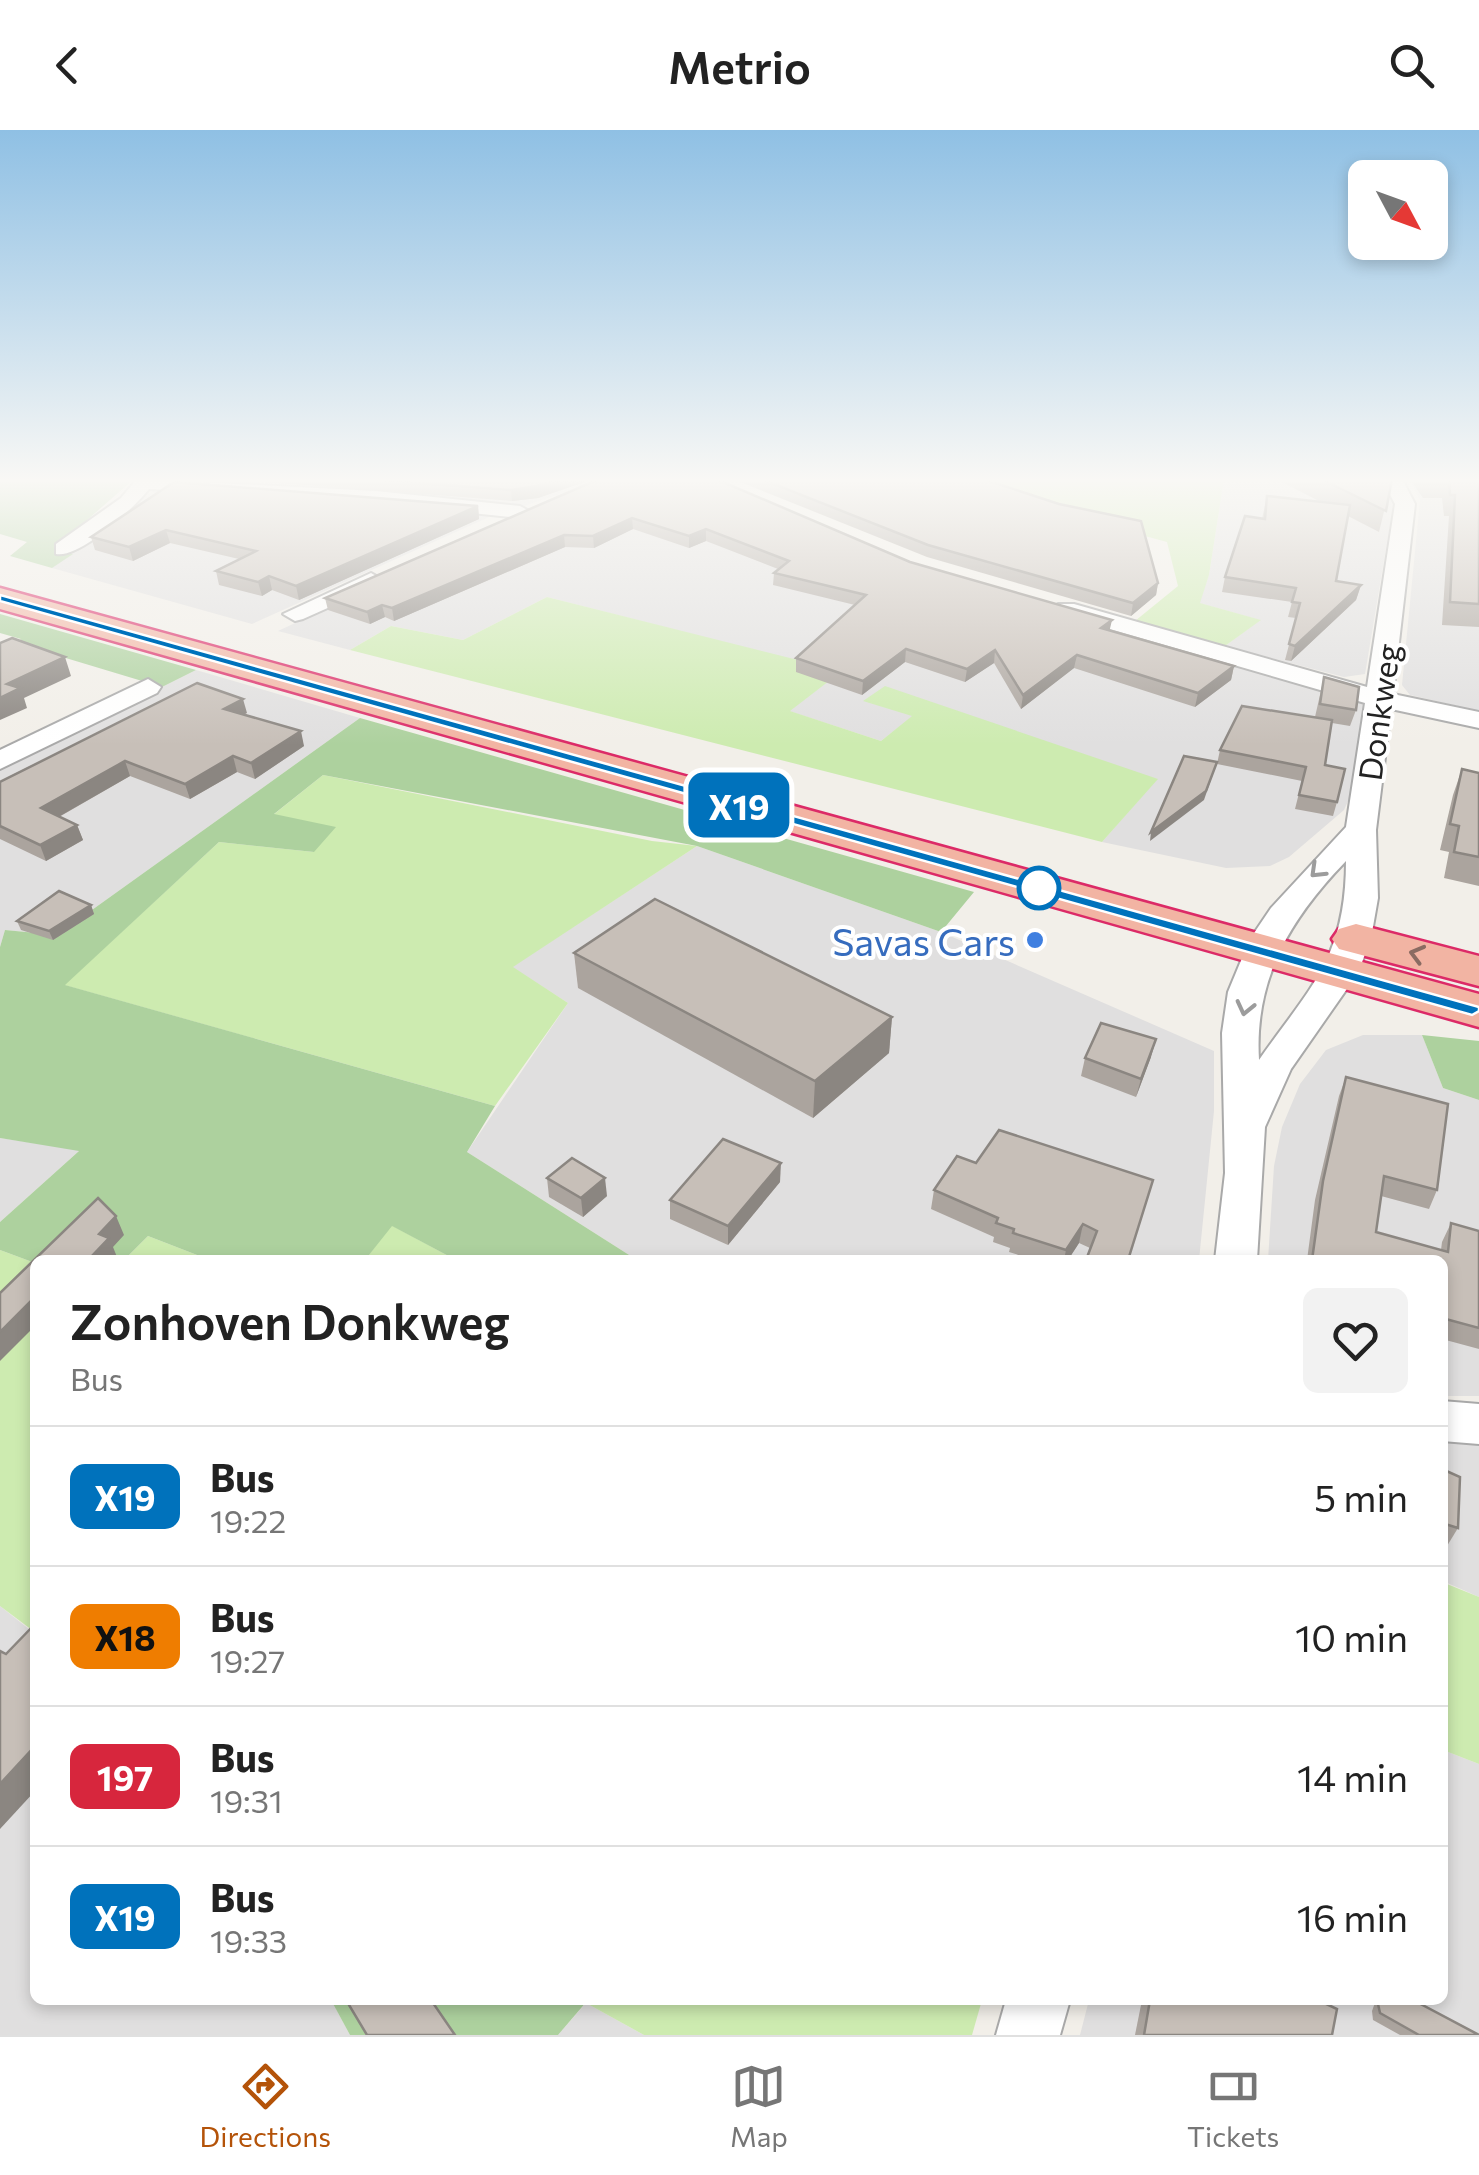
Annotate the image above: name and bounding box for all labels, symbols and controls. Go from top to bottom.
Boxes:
icon: back [40,38,95,93]
text: Metrio [668,38,811,93]
icon: search [1384,38,1439,93]
north arrow [1348,160,1448,260]
map controls [1348,160,1448,260]
street label: Donkweg [1349,641,1407,783]
line badge: X19 [682,772,796,838]
text: X19 [708,784,770,827]
one-way arrow [1310,859,1328,877]
unlabelled marker [1018,867,1060,909]
place label: Savas Cars [832,917,1015,964]
marker: Savas Cars [1024,929,1046,951]
one-way arrow [1409,945,1426,966]
one-way arrow [1236,999,1257,1016]
button: heart [1303,1288,1408,1393]
text: Zonhoven Donkweg [70,1291,510,1350]
text: Bus [70,1358,123,1398]
text: Bus [210,1453,275,1500]
text: 5 min [1314,1473,1408,1520]
text: X19 [94,1475,156,1518]
text: 19:22 [210,1500,286,1540]
text: Bus [210,1593,275,1640]
text: 10 min [1295,1613,1408,1660]
text: X18 [94,1615,156,1658]
text: 19:27 [210,1640,285,1680]
text: Bus [210,1733,275,1780]
text: 14 min [1297,1753,1408,1800]
text: 197 [97,1755,153,1798]
text: 19:31 [210,1780,283,1820]
text: Bus [210,1873,275,1920]
text: 16 min [1297,1893,1408,1940]
text: X19 [94,1895,156,1938]
text: 19:33 [210,1920,287,1960]
tab: Directions [200,2059,331,2153]
tab: Map [730,2059,788,2153]
tab: Tickets [1187,2059,1279,2153]

